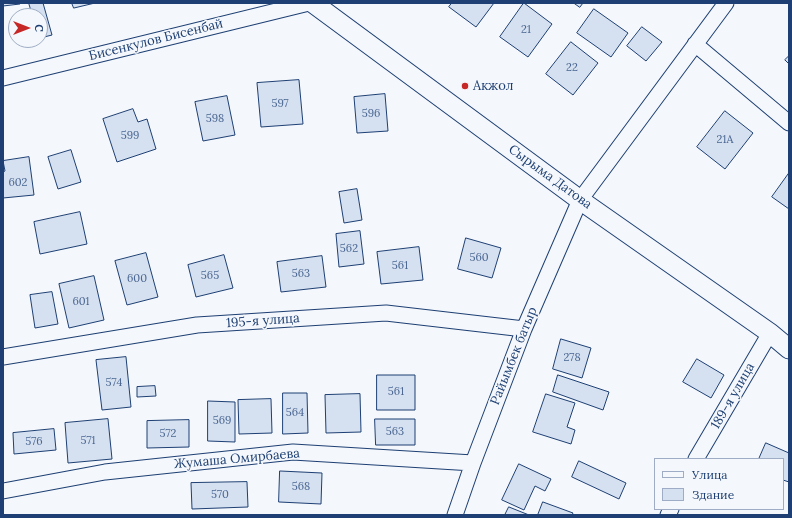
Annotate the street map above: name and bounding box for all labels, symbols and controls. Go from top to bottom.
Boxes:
north arrow [8,8,48,48]
street label: Бисенкулов Бисенбай [87,16,225,64]
house number: 21 [521,23,531,37]
text: С [32,24,46,32]
house number: 22 [566,61,578,75]
place label: Акжол [473,78,513,94]
marker: Акжол [460,81,470,91]
house number: 597 [271,97,289,111]
house number: 596 [362,107,380,121]
house number: 598 [206,112,224,126]
house number: 599 [121,129,139,143]
house number: 21А [717,133,733,147]
street label: Сырыма Датова [505,142,595,212]
house number: 602 [8,176,28,190]
house number: 562 [340,242,358,256]
house number: 560 [469,251,489,265]
house number: 561 [392,259,408,273]
house number: 563 [292,267,310,281]
house number: 565 [201,269,219,283]
house number: 600 [127,272,147,286]
house number: 601 [72,295,90,309]
street label: Райымбек батыр [487,305,541,407]
street label: 195-я улица [226,311,300,331]
house number: 278 [563,351,581,365]
street label: 189-я улица [708,360,758,432]
house number: 574 [106,376,122,390]
house number: 561 [388,385,404,399]
house number: 564 [286,406,304,420]
house number: 569 [213,414,231,428]
house number: 563 [386,425,404,439]
house number: 572 [160,427,176,441]
house number: 571 [80,434,96,448]
house number: 576 [25,435,43,449]
street label: Жумаша Омирбаева [173,446,301,472]
legend [654,458,784,510]
text: Улица [692,467,728,482]
house number: 568 [292,480,310,494]
text: Здание [692,487,734,502]
house number: 570 [211,488,229,502]

